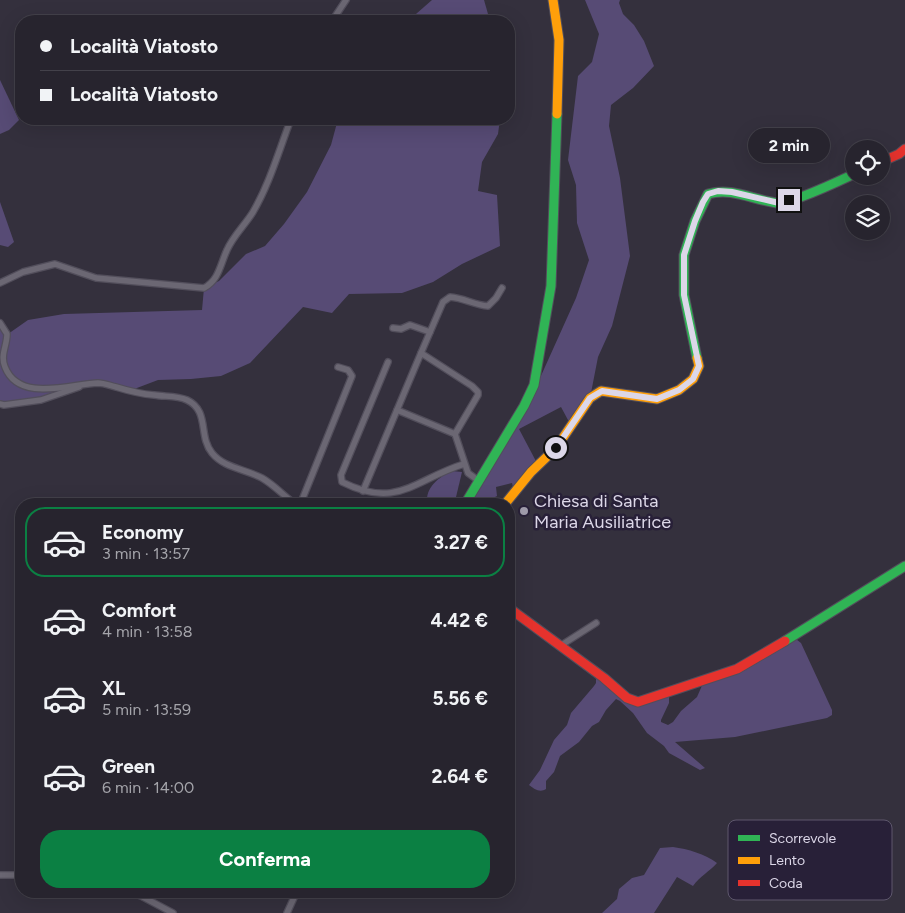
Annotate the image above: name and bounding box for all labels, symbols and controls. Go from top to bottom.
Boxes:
text: Località Viatosto [70,35,218,58]
text: Località Viatosto [70,83,218,106]
callout: 2 min [748,128,830,162]
text: 2 min [769,136,809,155]
map controls [845,140,890,240]
button: locate [845,140,890,185]
route end [778,189,800,211]
button: layers [845,195,890,240]
route start [545,437,567,459]
place label: Chiesa di Santa Maria Ausiliatrice [534,490,671,533]
marker: Chiesa di Santa Maria Ausiliatrice [518,505,530,517]
icon: car [42,520,87,565]
text: Economy [102,521,184,544]
text: 3.27 € [433,531,488,554]
text: 3 min · 13:57 [102,544,190,563]
icon: car [42,598,87,643]
text: Comfort [102,599,177,622]
text: 4.42 € [431,609,488,632]
text: 4 min · 13:58 [102,622,193,641]
icon: car [42,676,87,721]
text: XL [102,677,125,700]
text: 5.56 € [432,687,488,710]
text: 5 min · 13:59 [102,700,191,719]
icon: car [42,754,87,799]
text: Green [102,755,155,778]
text: 2.64 € [432,765,488,788]
text: 6 min · 14:00 [102,778,194,797]
legend [728,820,892,900]
button: Conferma [40,830,490,888]
text: Scorrevole [769,830,837,847]
text: Lento [769,852,805,869]
text: Coda [769,875,803,892]

